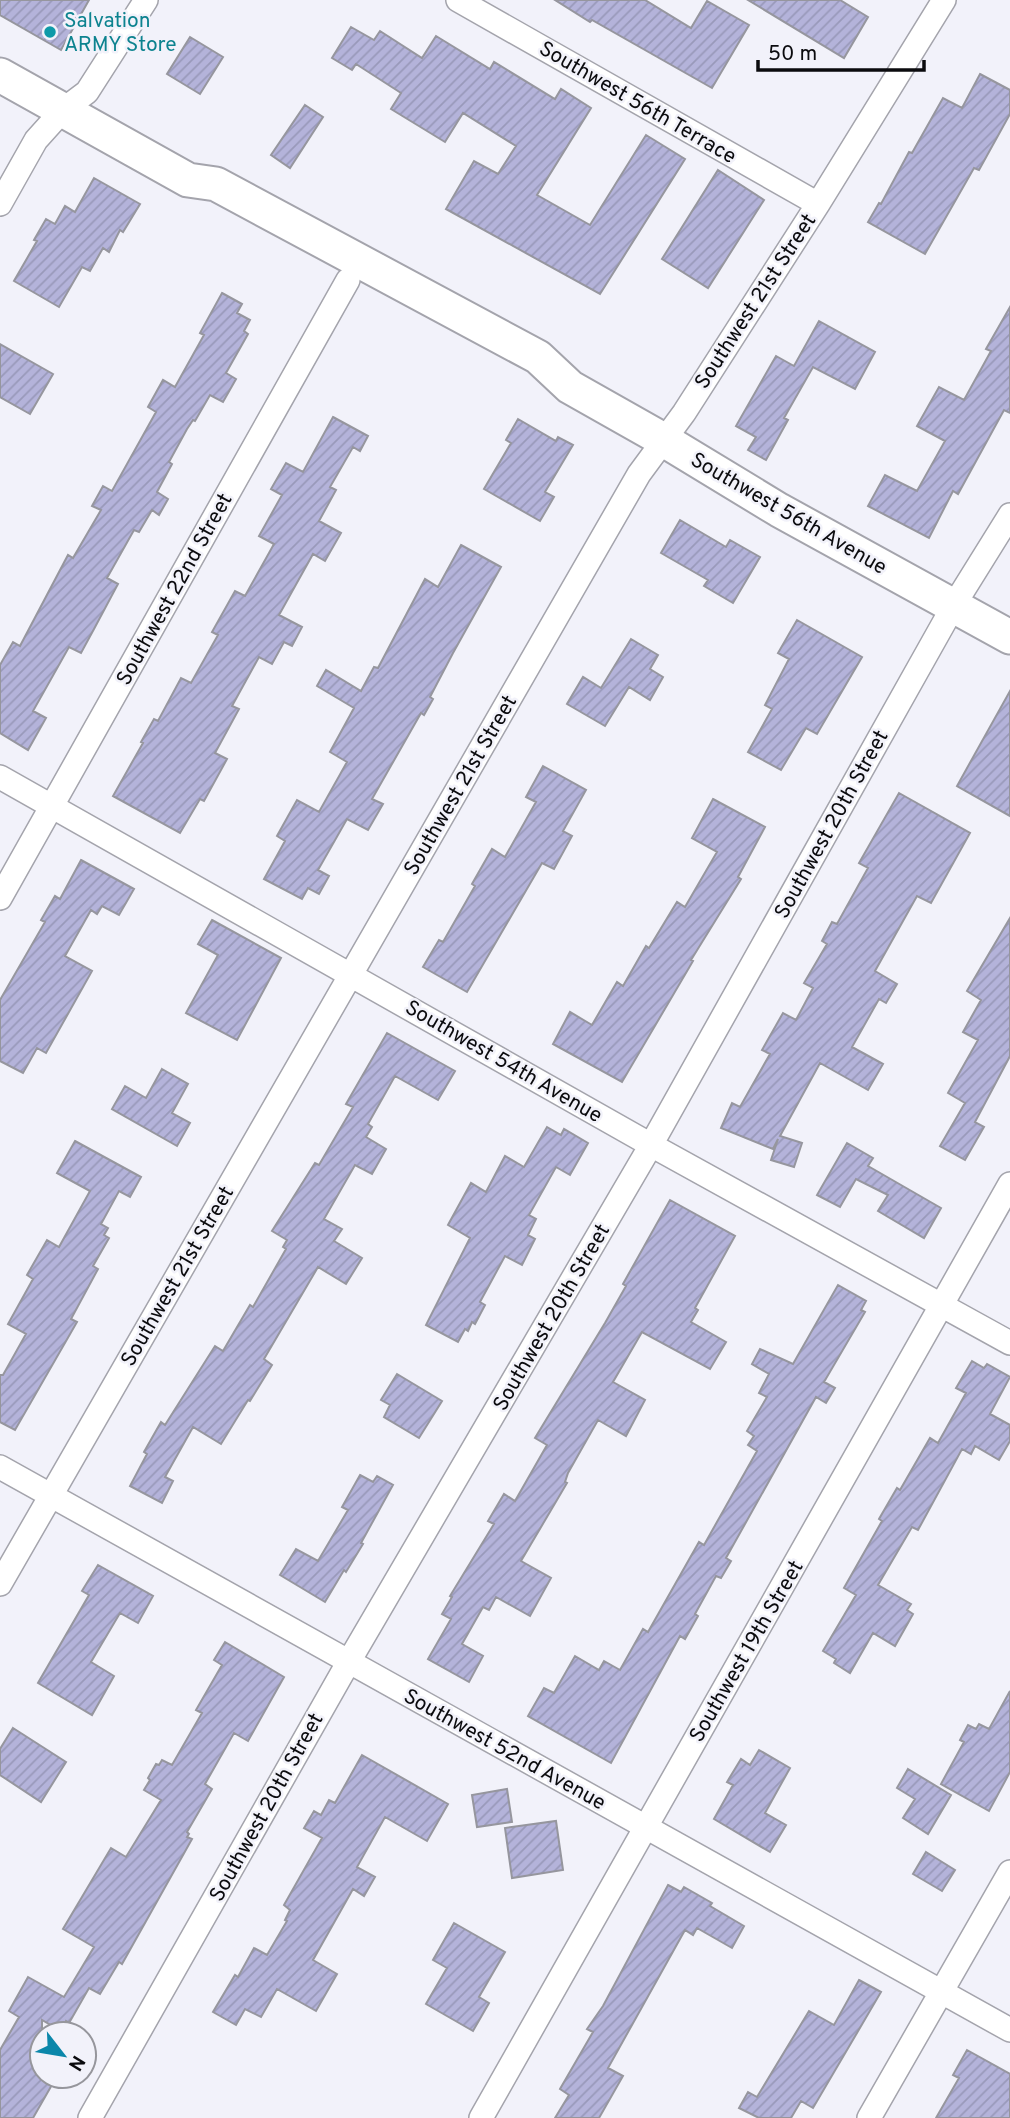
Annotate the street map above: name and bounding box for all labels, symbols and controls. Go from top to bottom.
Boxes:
place label: Salvation ARMY Store [64,8,176,59]
marker: Salvation ARMY Store [42,24,58,40]
scale bar [758,28,924,72]
street label: Southwest 56th Terrace [534,36,741,171]
text: 50 m [768,41,817,68]
street label: Southwest 21st Street [689,209,823,395]
street label: Southwest 56th Avenue [685,447,891,582]
street label: Southwest 22nd Street [111,489,239,691]
street label: Southwest 21st Street [399,691,524,881]
street label: Southwest 20th Street [769,726,895,924]
street label: Southwest 54th Avenue [400,995,607,1130]
street label: Southwest 21st Street [116,1182,241,1372]
street label: Southwest 20th Street [488,1219,617,1416]
street label: Southwest 19th Street [684,1556,810,1748]
street label: Southwest 52nd Avenue [398,1683,610,1817]
street label: Southwest 20th Street [204,1709,330,1907]
north arrow [28,2020,98,2090]
text: N [62,2051,90,2075]

